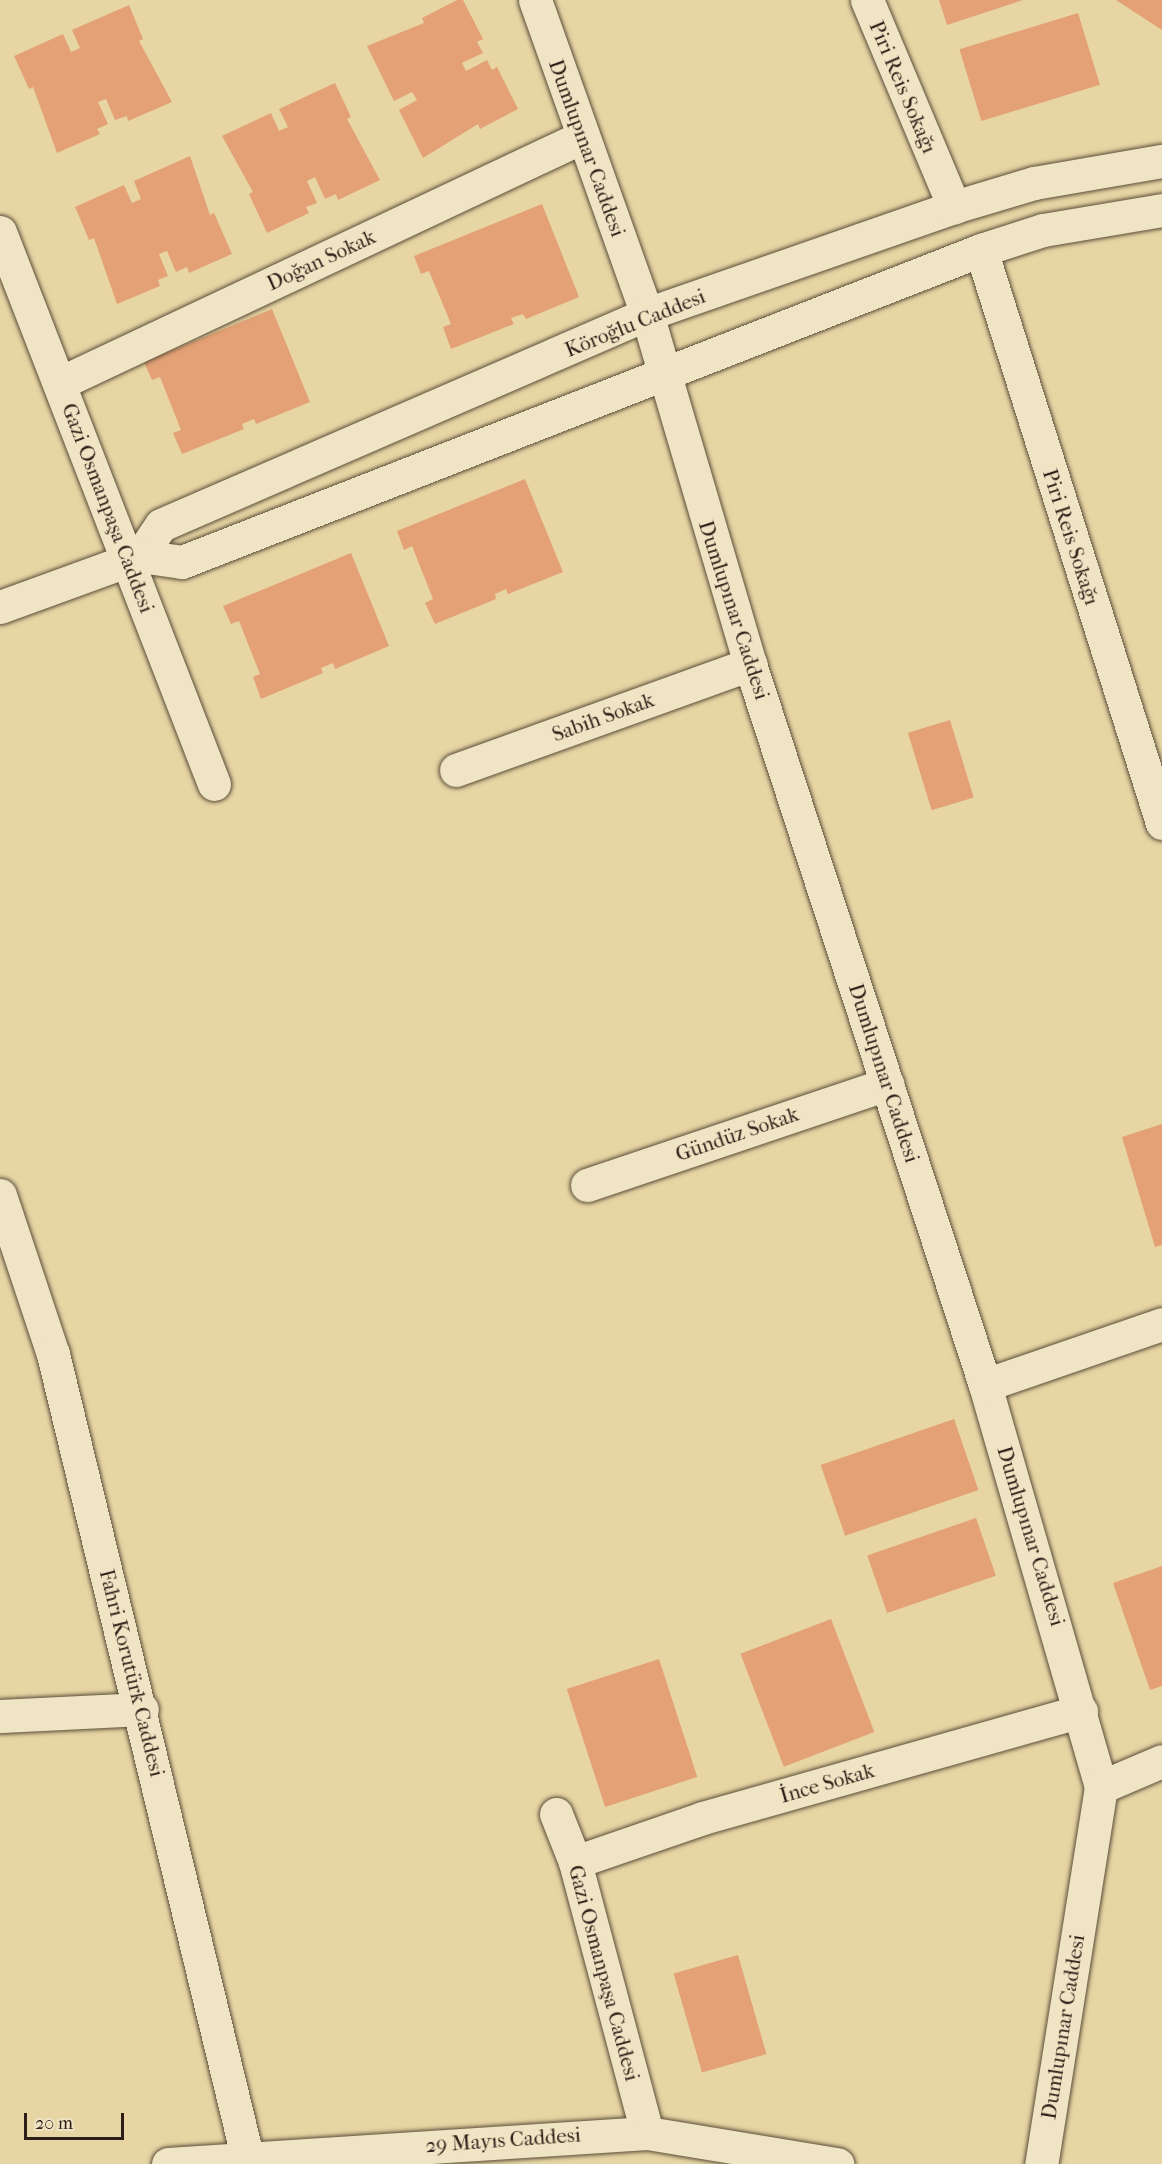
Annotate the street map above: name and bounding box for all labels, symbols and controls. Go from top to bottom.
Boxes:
street label: Piri Reis Sokağı [864,17,942,157]
street label: Dumlupınar Caddesi [543,56,631,240]
street label: Doğan Sokak [263,224,379,296]
street label: Köroğlu Caddesi [561,283,709,363]
street label: Gazi Osmanpaşa Caddesi [56,400,160,616]
street label: Piri Reis Sokağı [1037,466,1105,608]
street label: Dumlupınar Caddesi [693,517,775,703]
street label: Sabih Sokak [549,687,657,747]
street label: Dumlupınar Caddesi [843,980,925,1166]
street label: Gündüz Sokak [672,1101,802,1167]
street label: Dumlupınar Caddesi [992,1443,1070,1629]
street label: Fahri Korutürk Caddesi [94,1567,170,1779]
street label: İnce Sokak [777,1758,877,1808]
street label: Gazi Osmanpaşa Caddesi [563,1862,645,2084]
street label: Dumlupınar Caddesi [1036,1933,1090,2121]
scale bar [27,2101,128,2139]
text: 20 m [35,2113,73,2134]
street label: 29 Mayıs Caddesi [425,2122,581,2158]

